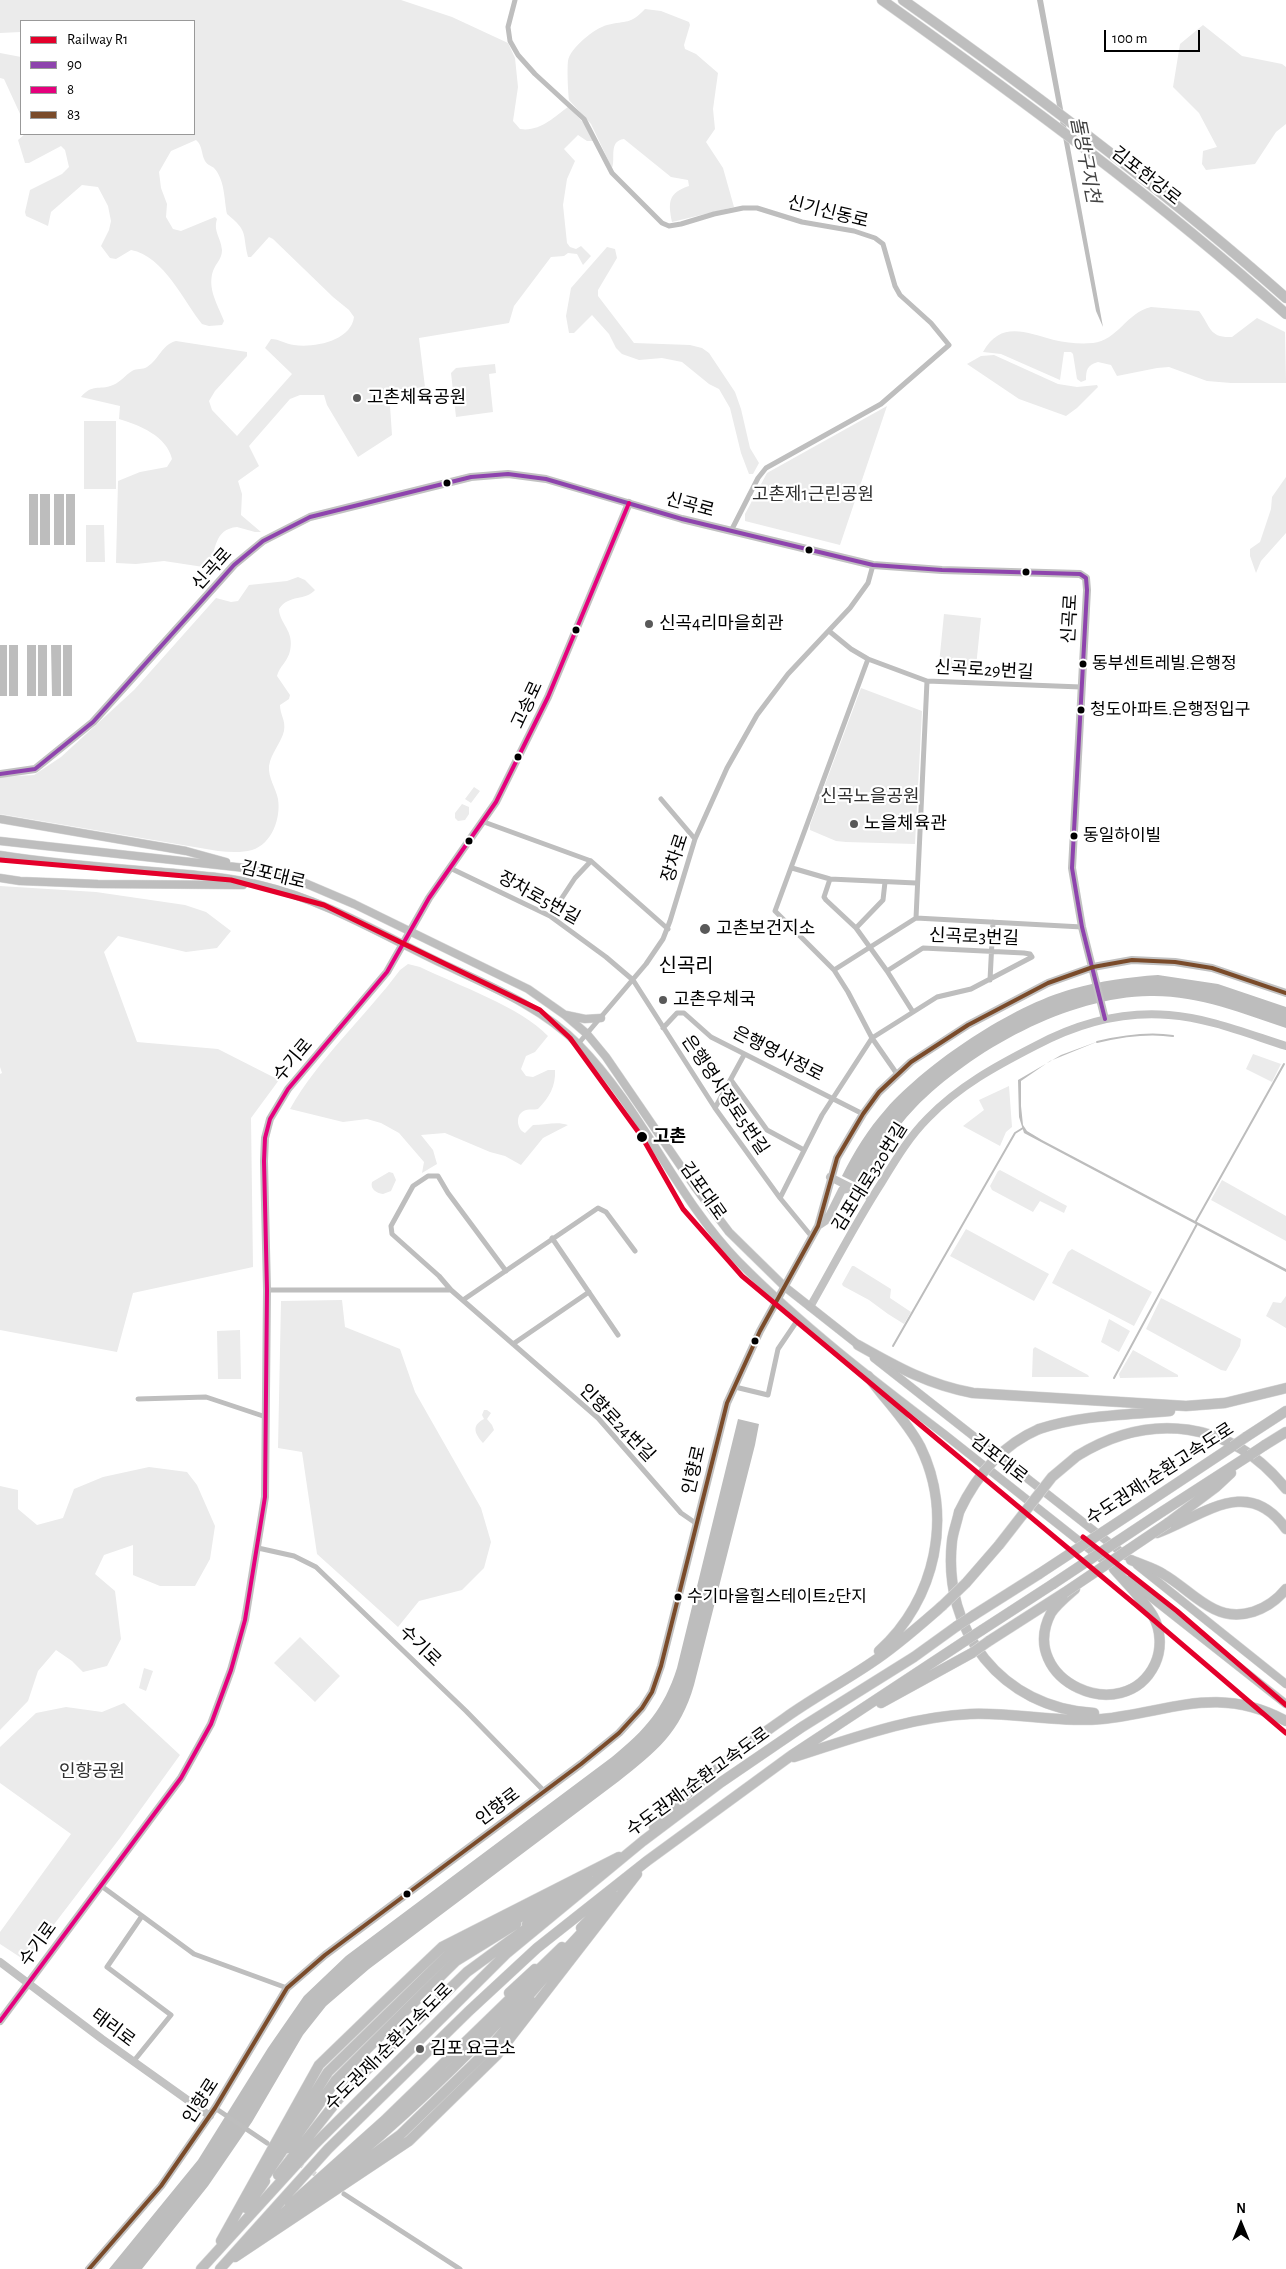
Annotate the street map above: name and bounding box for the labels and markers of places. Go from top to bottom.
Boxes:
place label: 고촌체육공원 [367,387,466,409]
marker: 고촌체육공원 [351,392,363,404]
unlabelled marker [442,478,452,488]
unlabelled marker [804,545,814,555]
unlabelled marker [1021,567,1031,577]
place label: 신곡4리마을회관 [659,613,784,635]
marker: 신곡4리마을회관 [643,618,655,630]
unlabelled marker [571,625,581,635]
place label: 동부센트레빌.은행정 [1092,654,1237,674]
marker: 동부센트레빌.은행정 [1078,659,1088,669]
place label: 청도아파트.은행정입구 [1090,700,1250,720]
marker: 청도아파트.은행정입구 [1076,705,1086,715]
unlabelled marker [513,752,523,762]
place label: 노을체육관 [864,813,947,835]
marker: 노을체육관 [848,818,860,830]
place label: 동일하이빌 [1083,826,1161,846]
marker: 동일하이빌 [1069,831,1079,841]
unlabelled marker [464,836,474,846]
place label: 고촌보건지소 [716,918,815,940]
marker: 고촌보건지소 [698,922,712,936]
place label: 고촌우체국 [673,989,756,1011]
marker: 고촌우체국 [657,994,669,1006]
place label: 고촌 [653,1126,686,1148]
marker: 고촌 [635,1130,649,1144]
unlabelled marker [750,1336,760,1346]
place label: 수기마을힐스테이트2단지 [687,1587,867,1607]
marker: 수기마을힐스테이트2단지 [673,1592,683,1602]
unlabelled marker [402,1889,412,1899]
place label: 김포 요금소 [430,2038,516,2060]
marker: 김포 요금소 [414,2043,426,2055]

